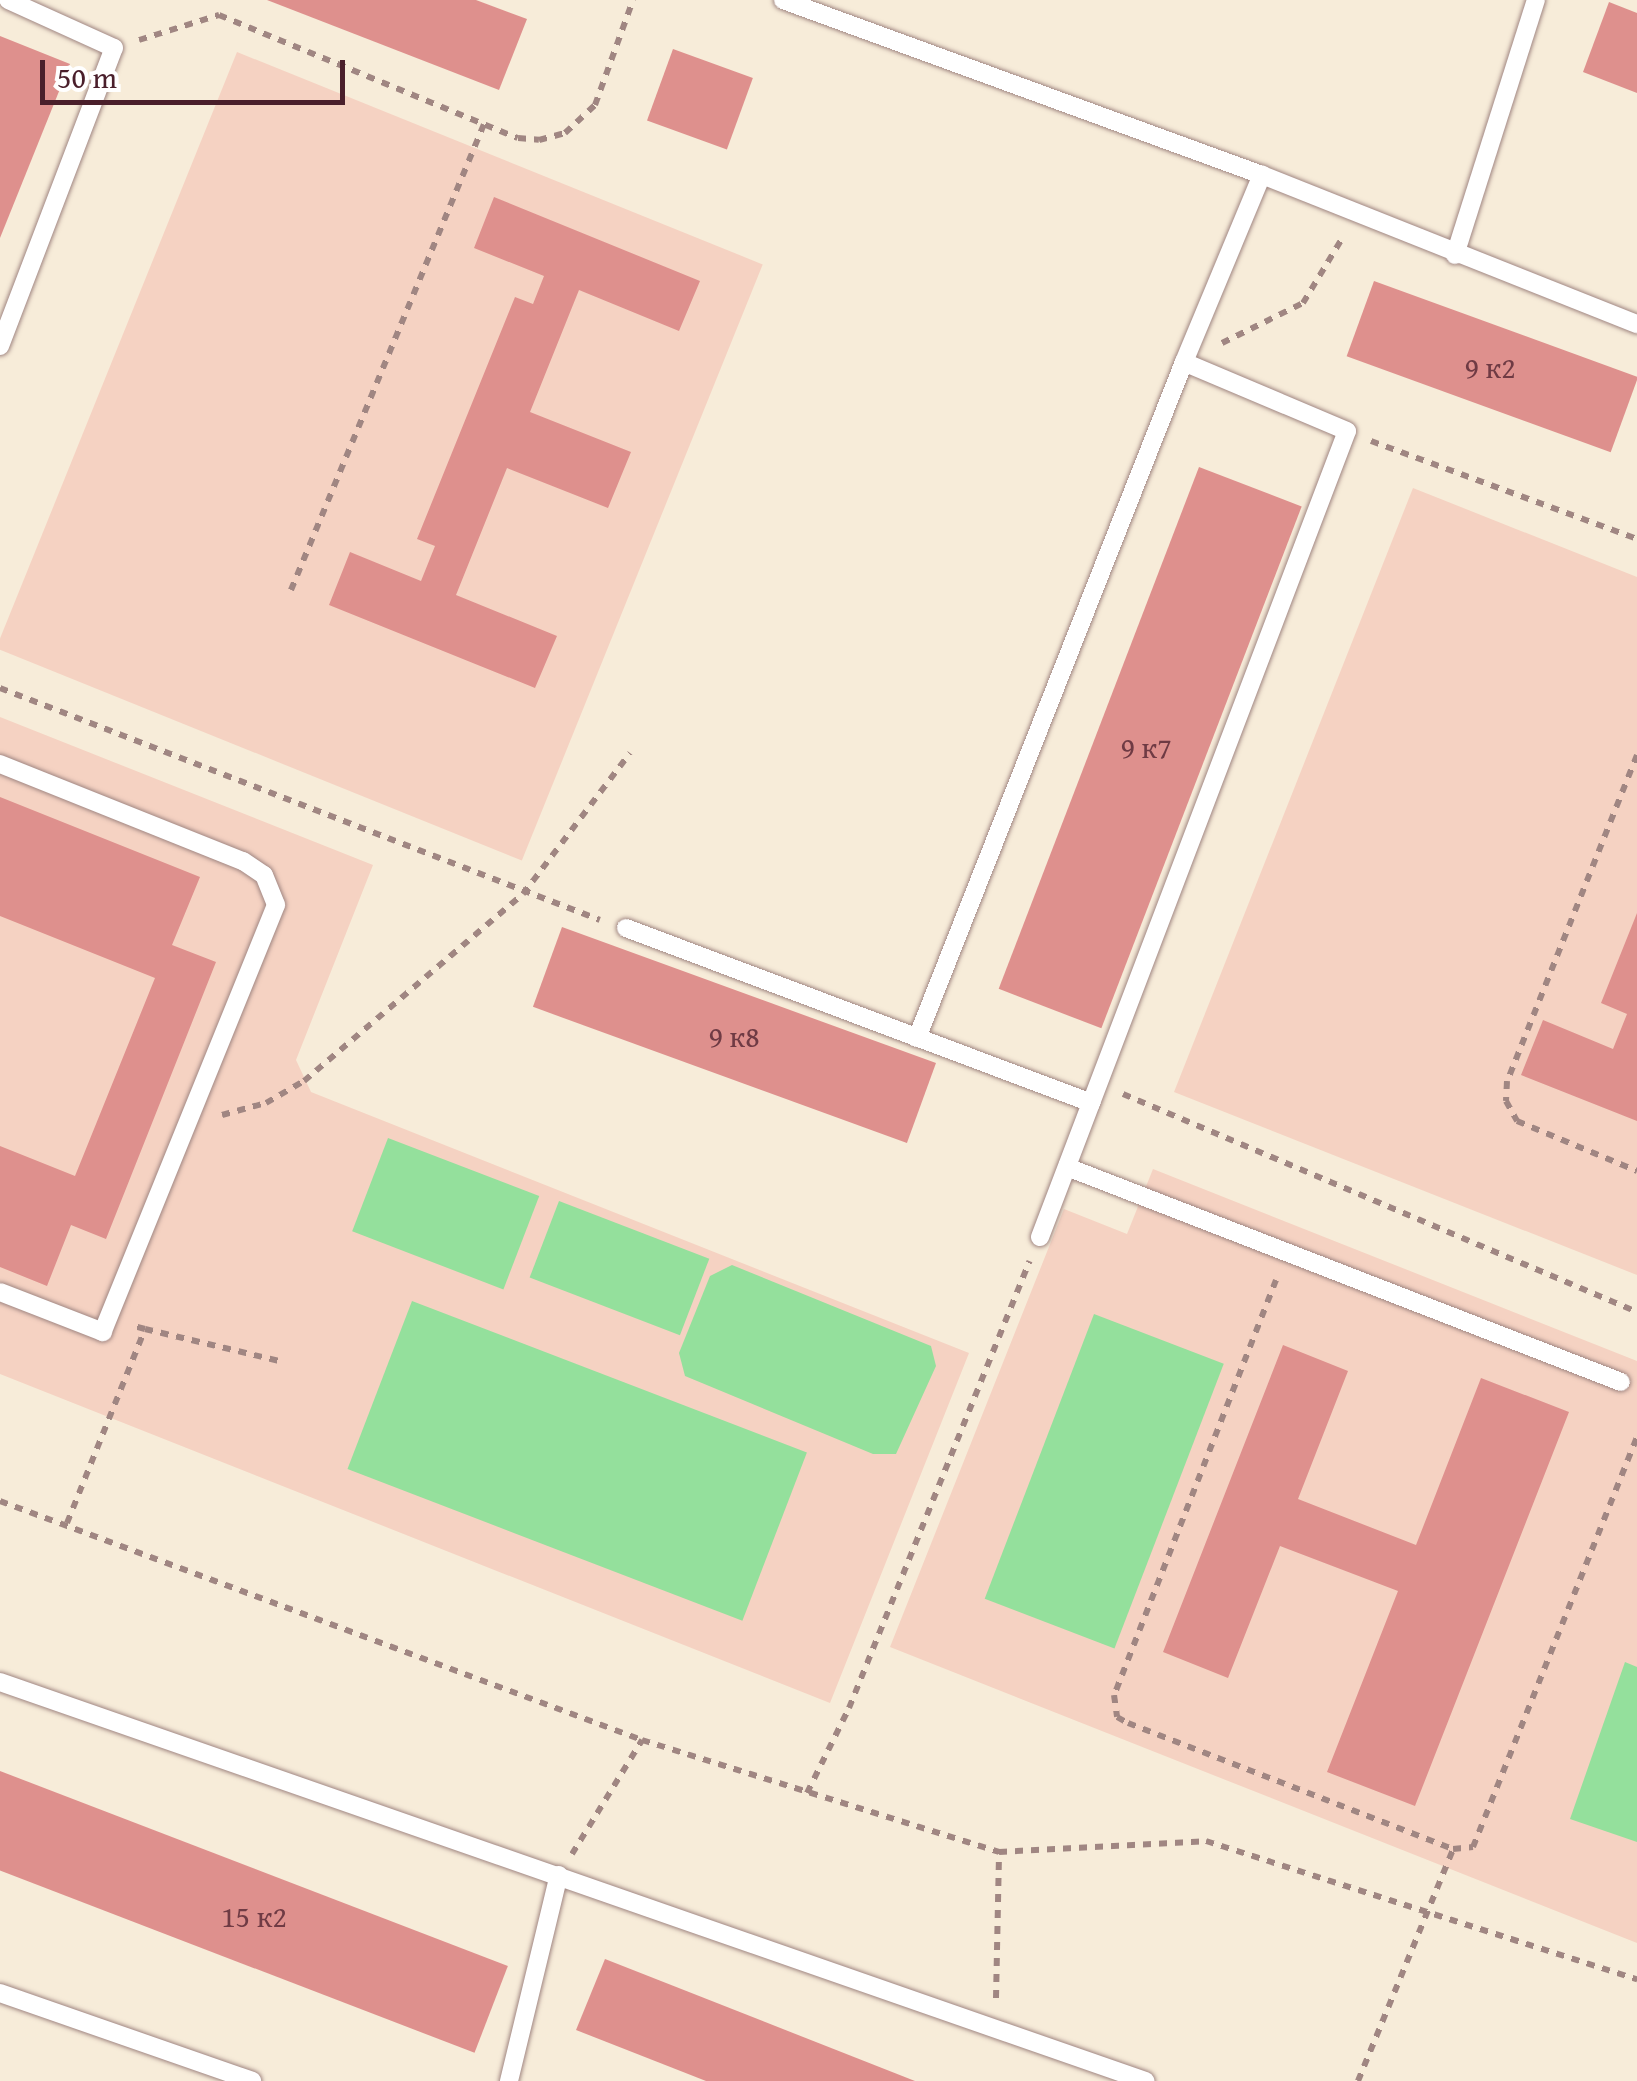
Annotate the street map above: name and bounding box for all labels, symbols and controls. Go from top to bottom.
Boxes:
scale bar [45,40,350,102]
text: 50 m [57,55,117,99]
house number: 9 к2 [1464,349,1516,385]
house number: 9 к7 [1120,729,1172,765]
house number: 9 к8 [708,1018,760,1054]
house number: 15 к2 [221,1898,287,1934]

